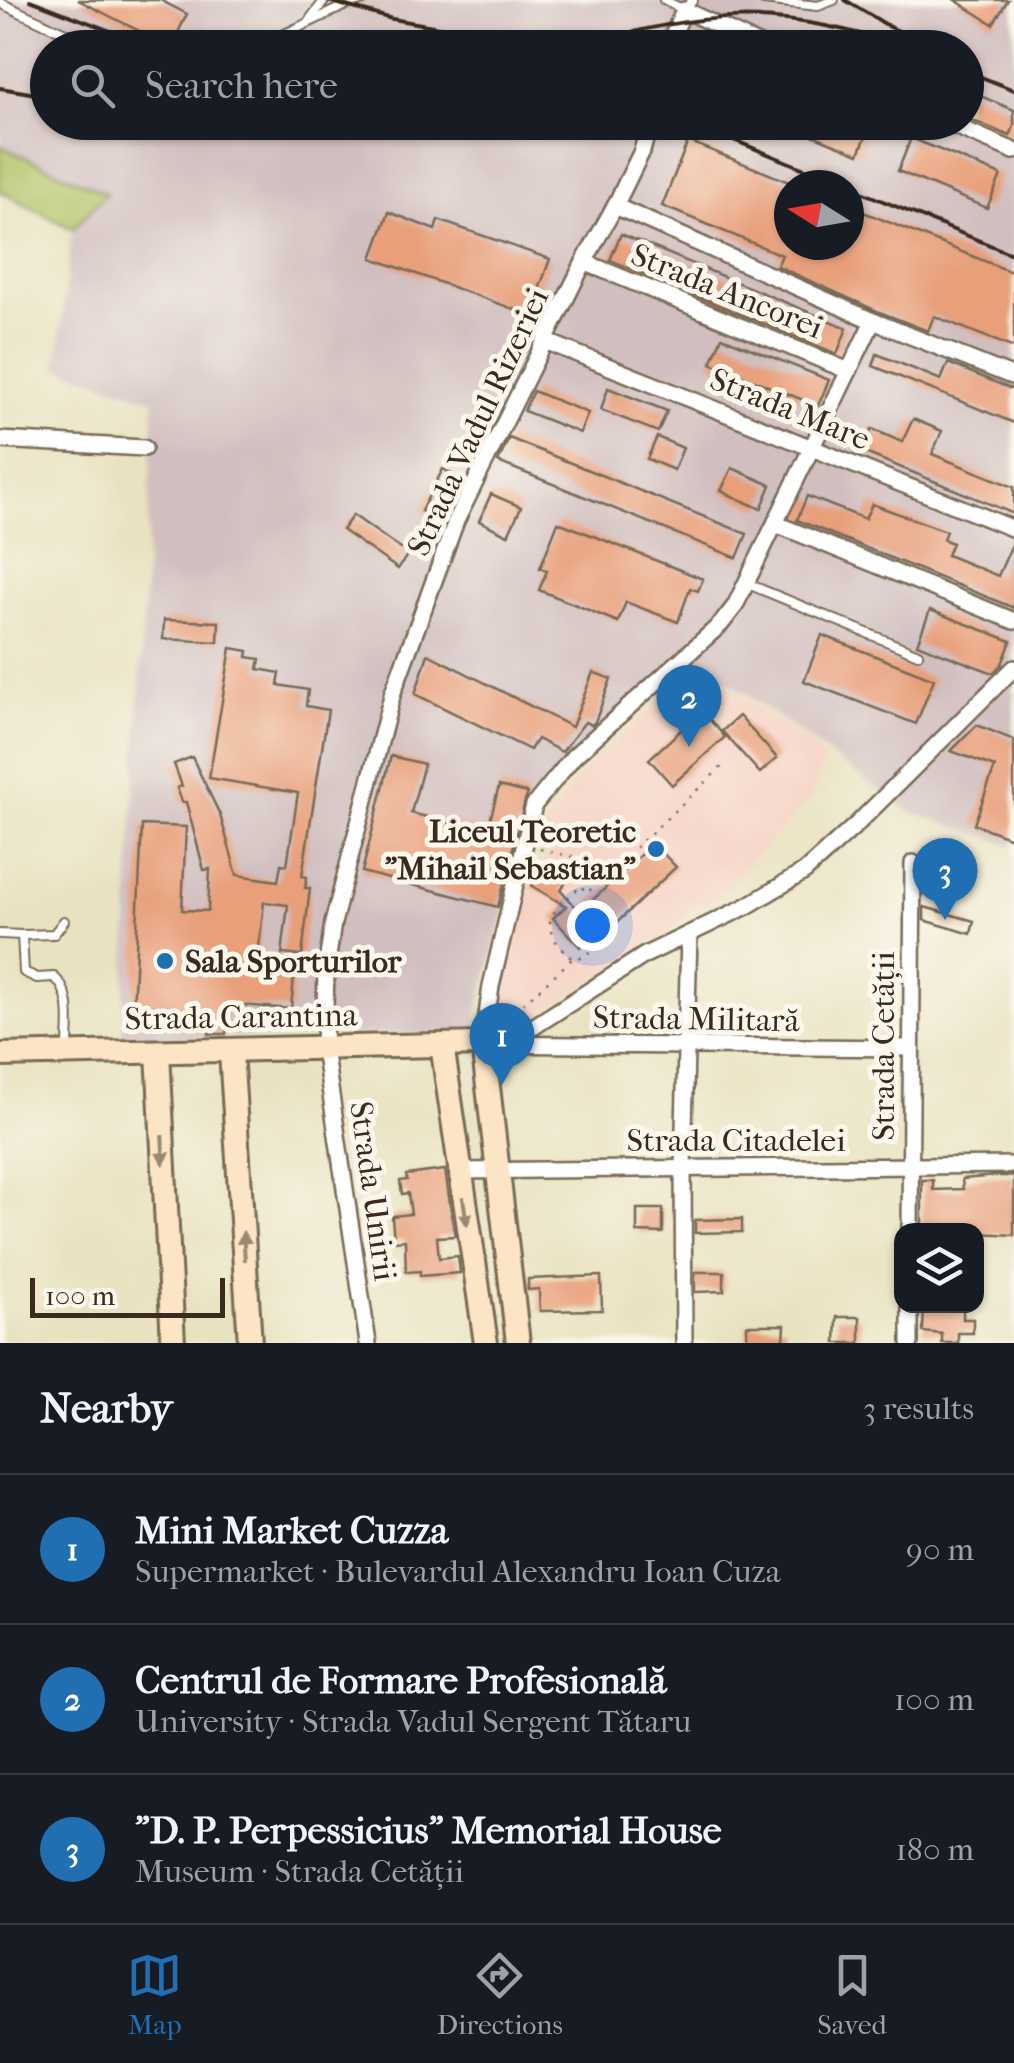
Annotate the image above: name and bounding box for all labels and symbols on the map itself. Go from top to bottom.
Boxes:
north arrow [774,170,864,260]
street label: Strada Ancorei [626,236,829,346]
street label: Strada Vadul Rizeriei [400,282,556,562]
street label: Strada Mare [705,360,875,458]
pin: 2 [656,664,722,747]
place label: Liceul Teoretic "Mihail Sebastian" [385,813,636,887]
marker: Liceul Teoretic "Mihail Sebastian" [645,838,667,860]
pin: 3 [912,838,978,920]
your location [567,900,618,951]
place label: Sala Sporturilor [185,943,403,980]
marker: Sala Sporturilor [154,950,176,972]
street label: Strada Cetății [865,951,902,1141]
street label: Strada Carantina [124,996,359,1038]
street label: Strada Militară [592,999,801,1039]
pin: 1 [470,1002,534,1085]
street label: Strada Unirii [342,1099,404,1284]
street label: Strada Citadelei [626,1122,846,1159]
one-way arrow [155,1134,171,1166]
one-way arrow [458,1196,474,1227]
one-way arrow [236,1229,252,1261]
scale bar [30,1273,225,1318]

